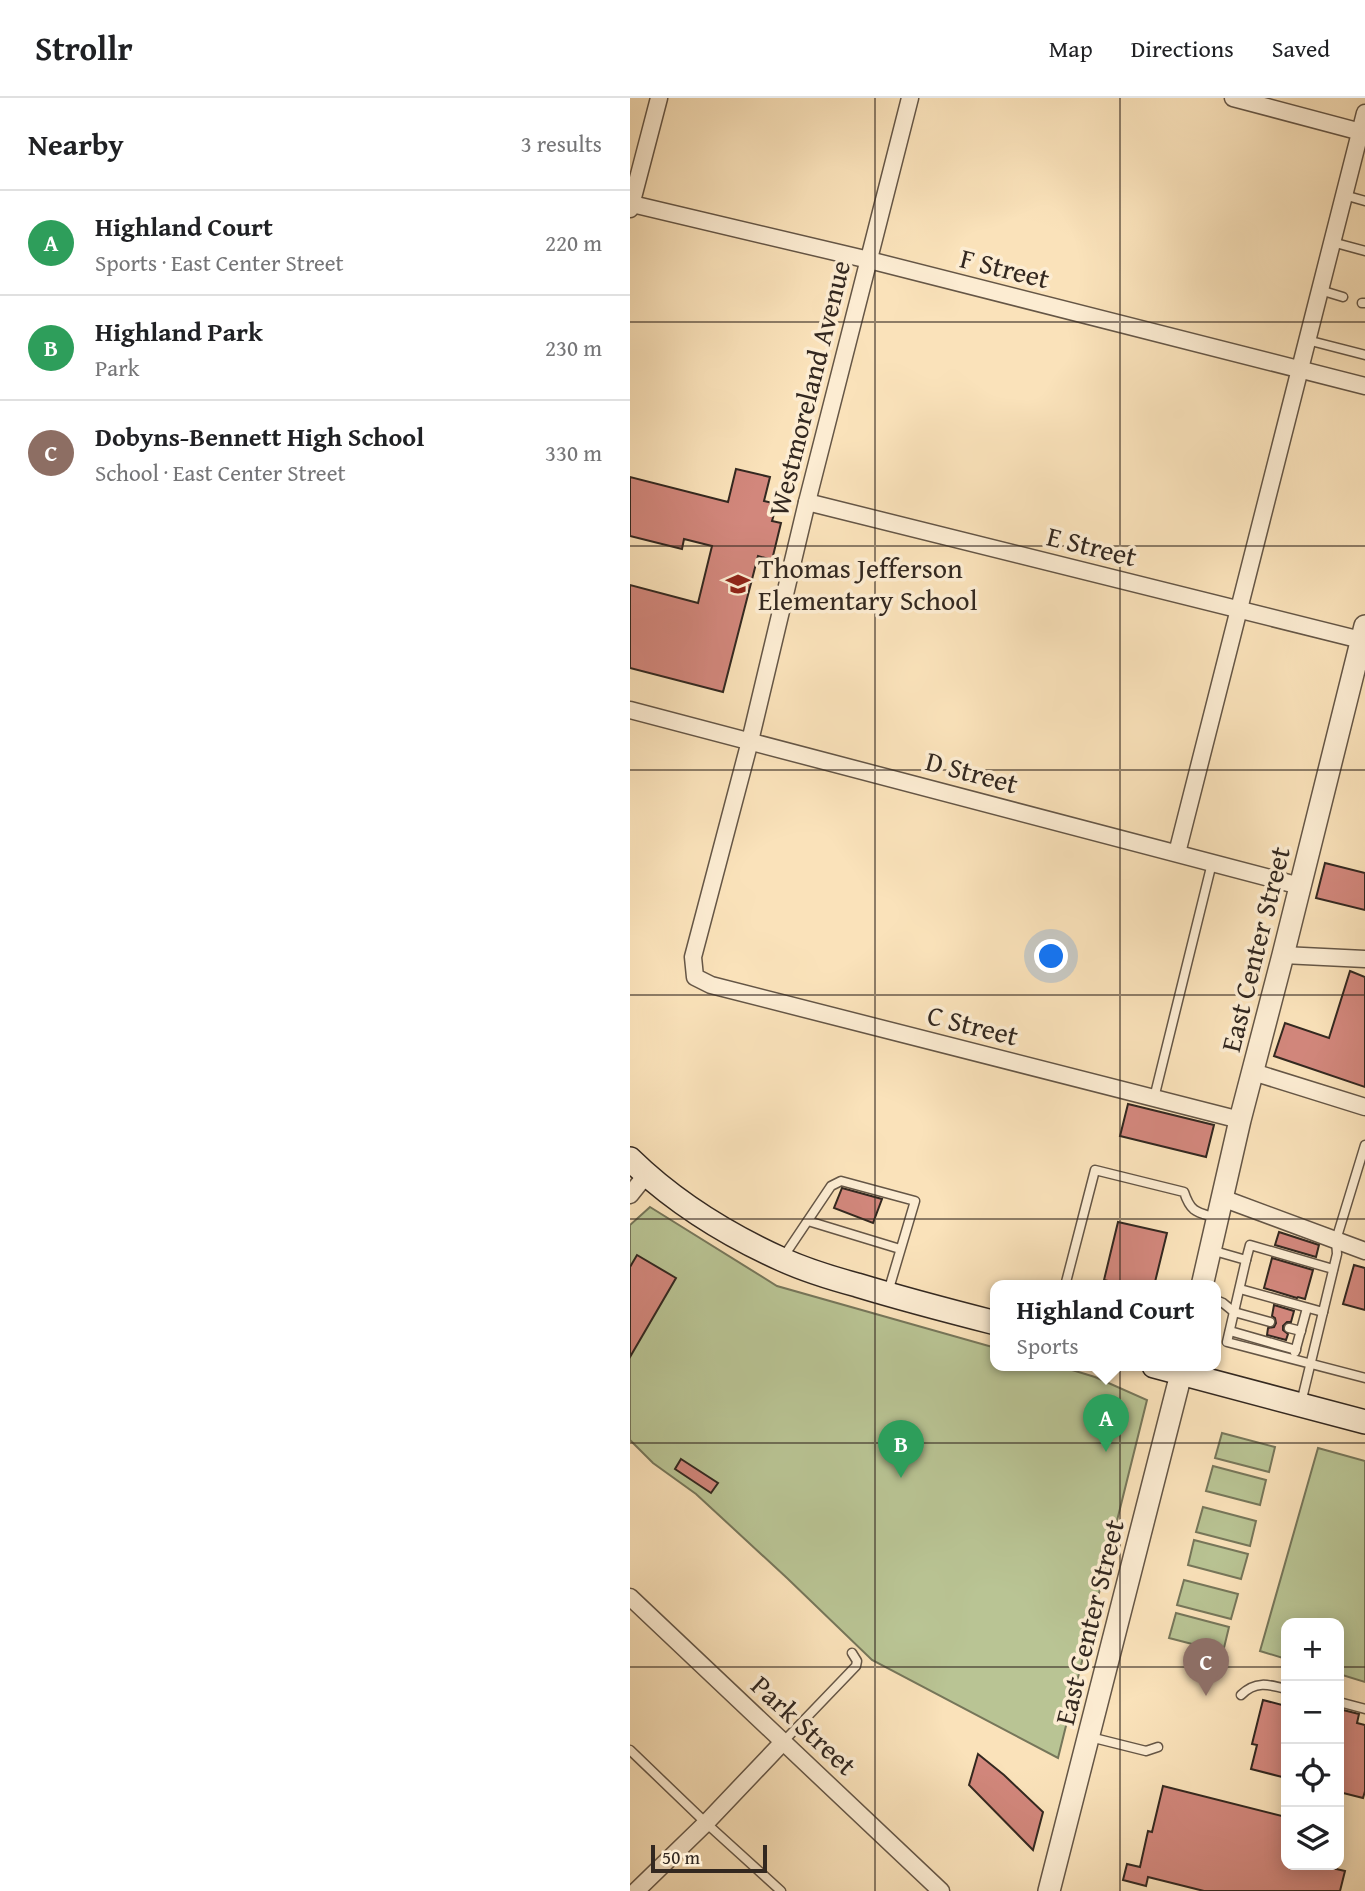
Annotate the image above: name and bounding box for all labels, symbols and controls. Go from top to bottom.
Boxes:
text: Strollr [35,24,133,72]
text: Map [1049,31,1093,66]
text: Directions [1131,31,1234,66]
text: Saved [1272,31,1330,66]
text: Nearby [28,122,124,166]
text: 3 results [521,127,602,160]
text: Highland Court [95,207,273,246]
text: A [44,226,58,259]
text: 220 m [545,226,602,259]
street label: F Street [956,237,1054,298]
text: Sports · East Center Street [95,246,344,279]
street label: Westmoreland Avenue [757,256,860,520]
text: Highland Park [95,312,263,351]
text: B [44,331,58,364]
text: 230 m [545,331,602,364]
text: Park [95,351,139,384]
text: Dobyns-Bennett High School [95,417,424,456]
text: C [44,436,58,469]
text: 330 m [545,436,602,469]
text: School · East Center Street [95,456,346,489]
street label: E Street [1043,515,1141,576]
place label: Thomas Jefferson Elementary School [758,547,978,620]
school or university icon: Thomas Jefferson Elementary School [724,570,752,598]
street label: D Street [921,740,1023,804]
street label: East Center Street [1209,842,1300,1056]
your location [1034,939,1068,973]
street label: C Street [923,993,1023,1056]
popup [990,1280,1221,1371]
text: Highland Court [1017,1290,1194,1329]
text: Sports [1017,1329,1079,1362]
pin: A [1083,1394,1129,1452]
pin: B [878,1420,924,1478]
street label: East Center Street [1043,1515,1134,1729]
map controls [1281,1618,1344,1870]
button: + [1281,1618,1344,1681]
pin: C [1183,1638,1229,1696]
street label: Park Street [742,1665,866,1784]
button: − [1281,1681,1344,1744]
button: locate [1281,1744,1344,1807]
button: layers [1281,1807,1344,1870]
scale bar [651,1842,766,1874]
text: 50 m [662,1843,700,1871]

